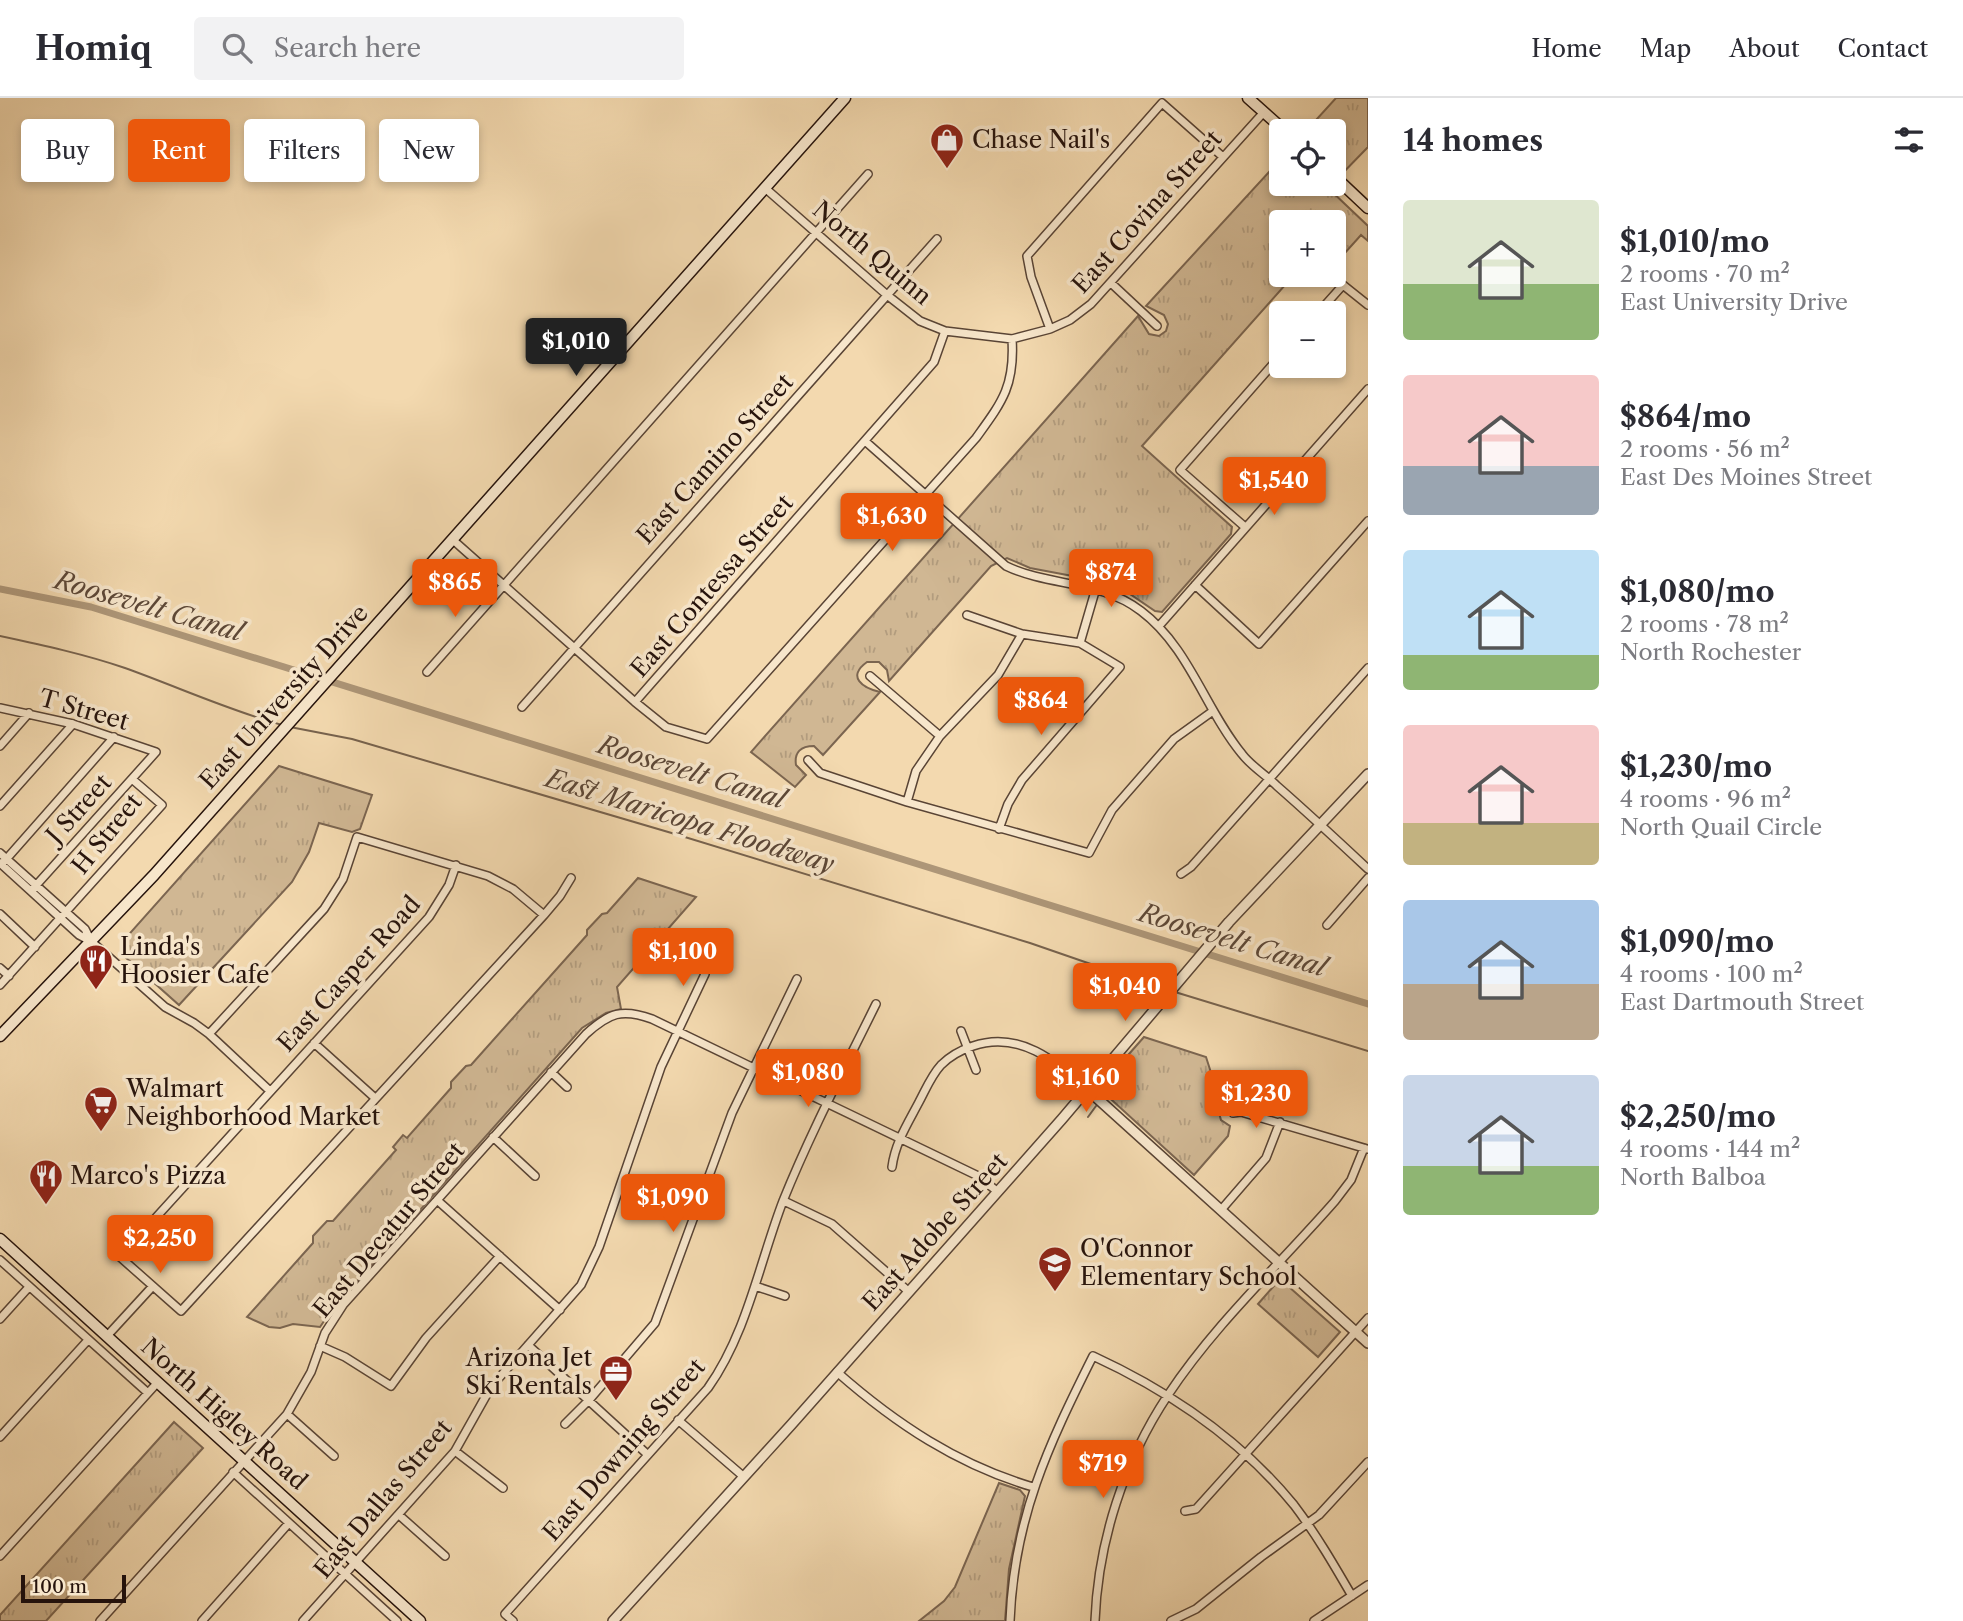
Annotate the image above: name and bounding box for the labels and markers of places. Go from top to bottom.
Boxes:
shop icon: Chase Nail's [928,121,966,170]
place label: Chase Nail's [972,125,1110,154]
pin: $1,010 [519,318,633,378]
pin: $1,540 [1217,458,1331,517]
pin: $1,630 [835,494,949,553]
pin: $874 [1070,550,1152,609]
pin: $865 [414,560,496,619]
pin: $864 [1000,678,1082,737]
pin: $1,100 [626,928,740,988]
place label: Linda's Hoosier Cafe [120,932,270,989]
restaurant icon: Linda's Hoosier Cafe [77,942,115,991]
pin: $1,040 [1068,964,1182,1023]
pin: $1,080 [751,1049,865,1109]
pin: $1,160 [1029,1054,1143,1114]
pin: $1,230 [1199,1070,1313,1130]
place label: Walmart Neighborhood Market [125,1074,381,1131]
supermarket icon: Walmart Neighborhood Market [82,1084,120,1133]
restaurant icon: Marco's Pizza [27,1157,65,1206]
place label: Marco's Pizza [70,1161,226,1190]
pin: $1,090 [616,1174,730,1234]
pin: $2,250 [103,1216,217,1275]
place label: O'Connor Elementary School [1080,1234,1297,1291]
school or university icon: O'Connor Elementary School [1036,1244,1074,1293]
place label: Arizona Jet Ski Rentals [465,1343,593,1400]
office icon: Arizona Jet Ski Rentals [597,1353,635,1402]
pin: $719 [1062,1440,1144,1500]

